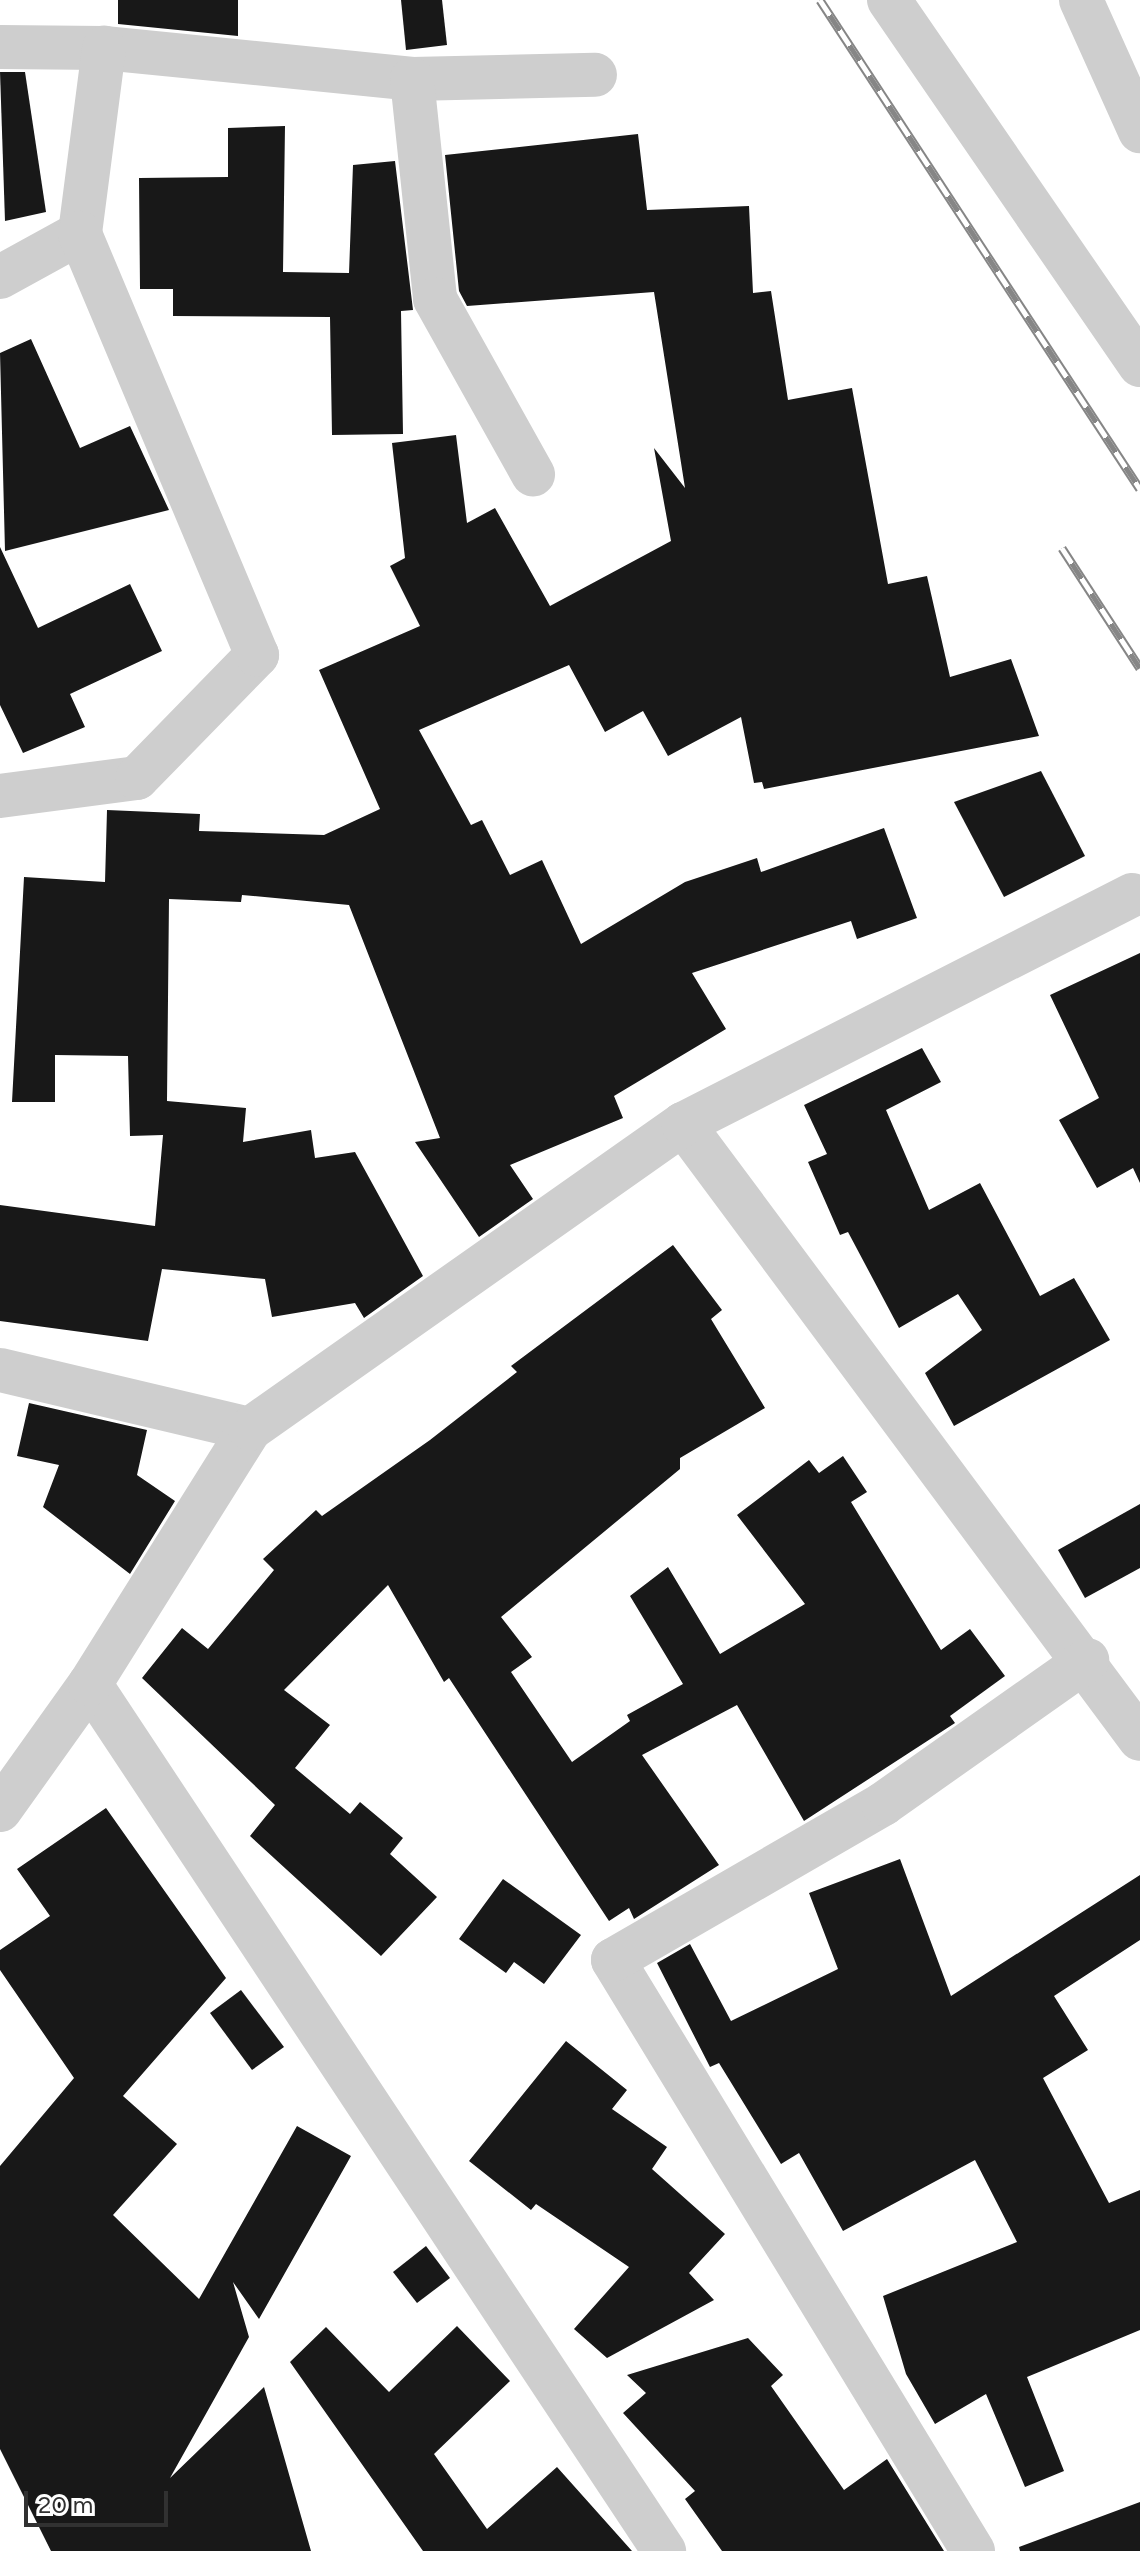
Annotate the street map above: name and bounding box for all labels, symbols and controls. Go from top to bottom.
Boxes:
scale bar [28,2475,172,2525]
text: 20 m [38,2490,93,2519]

